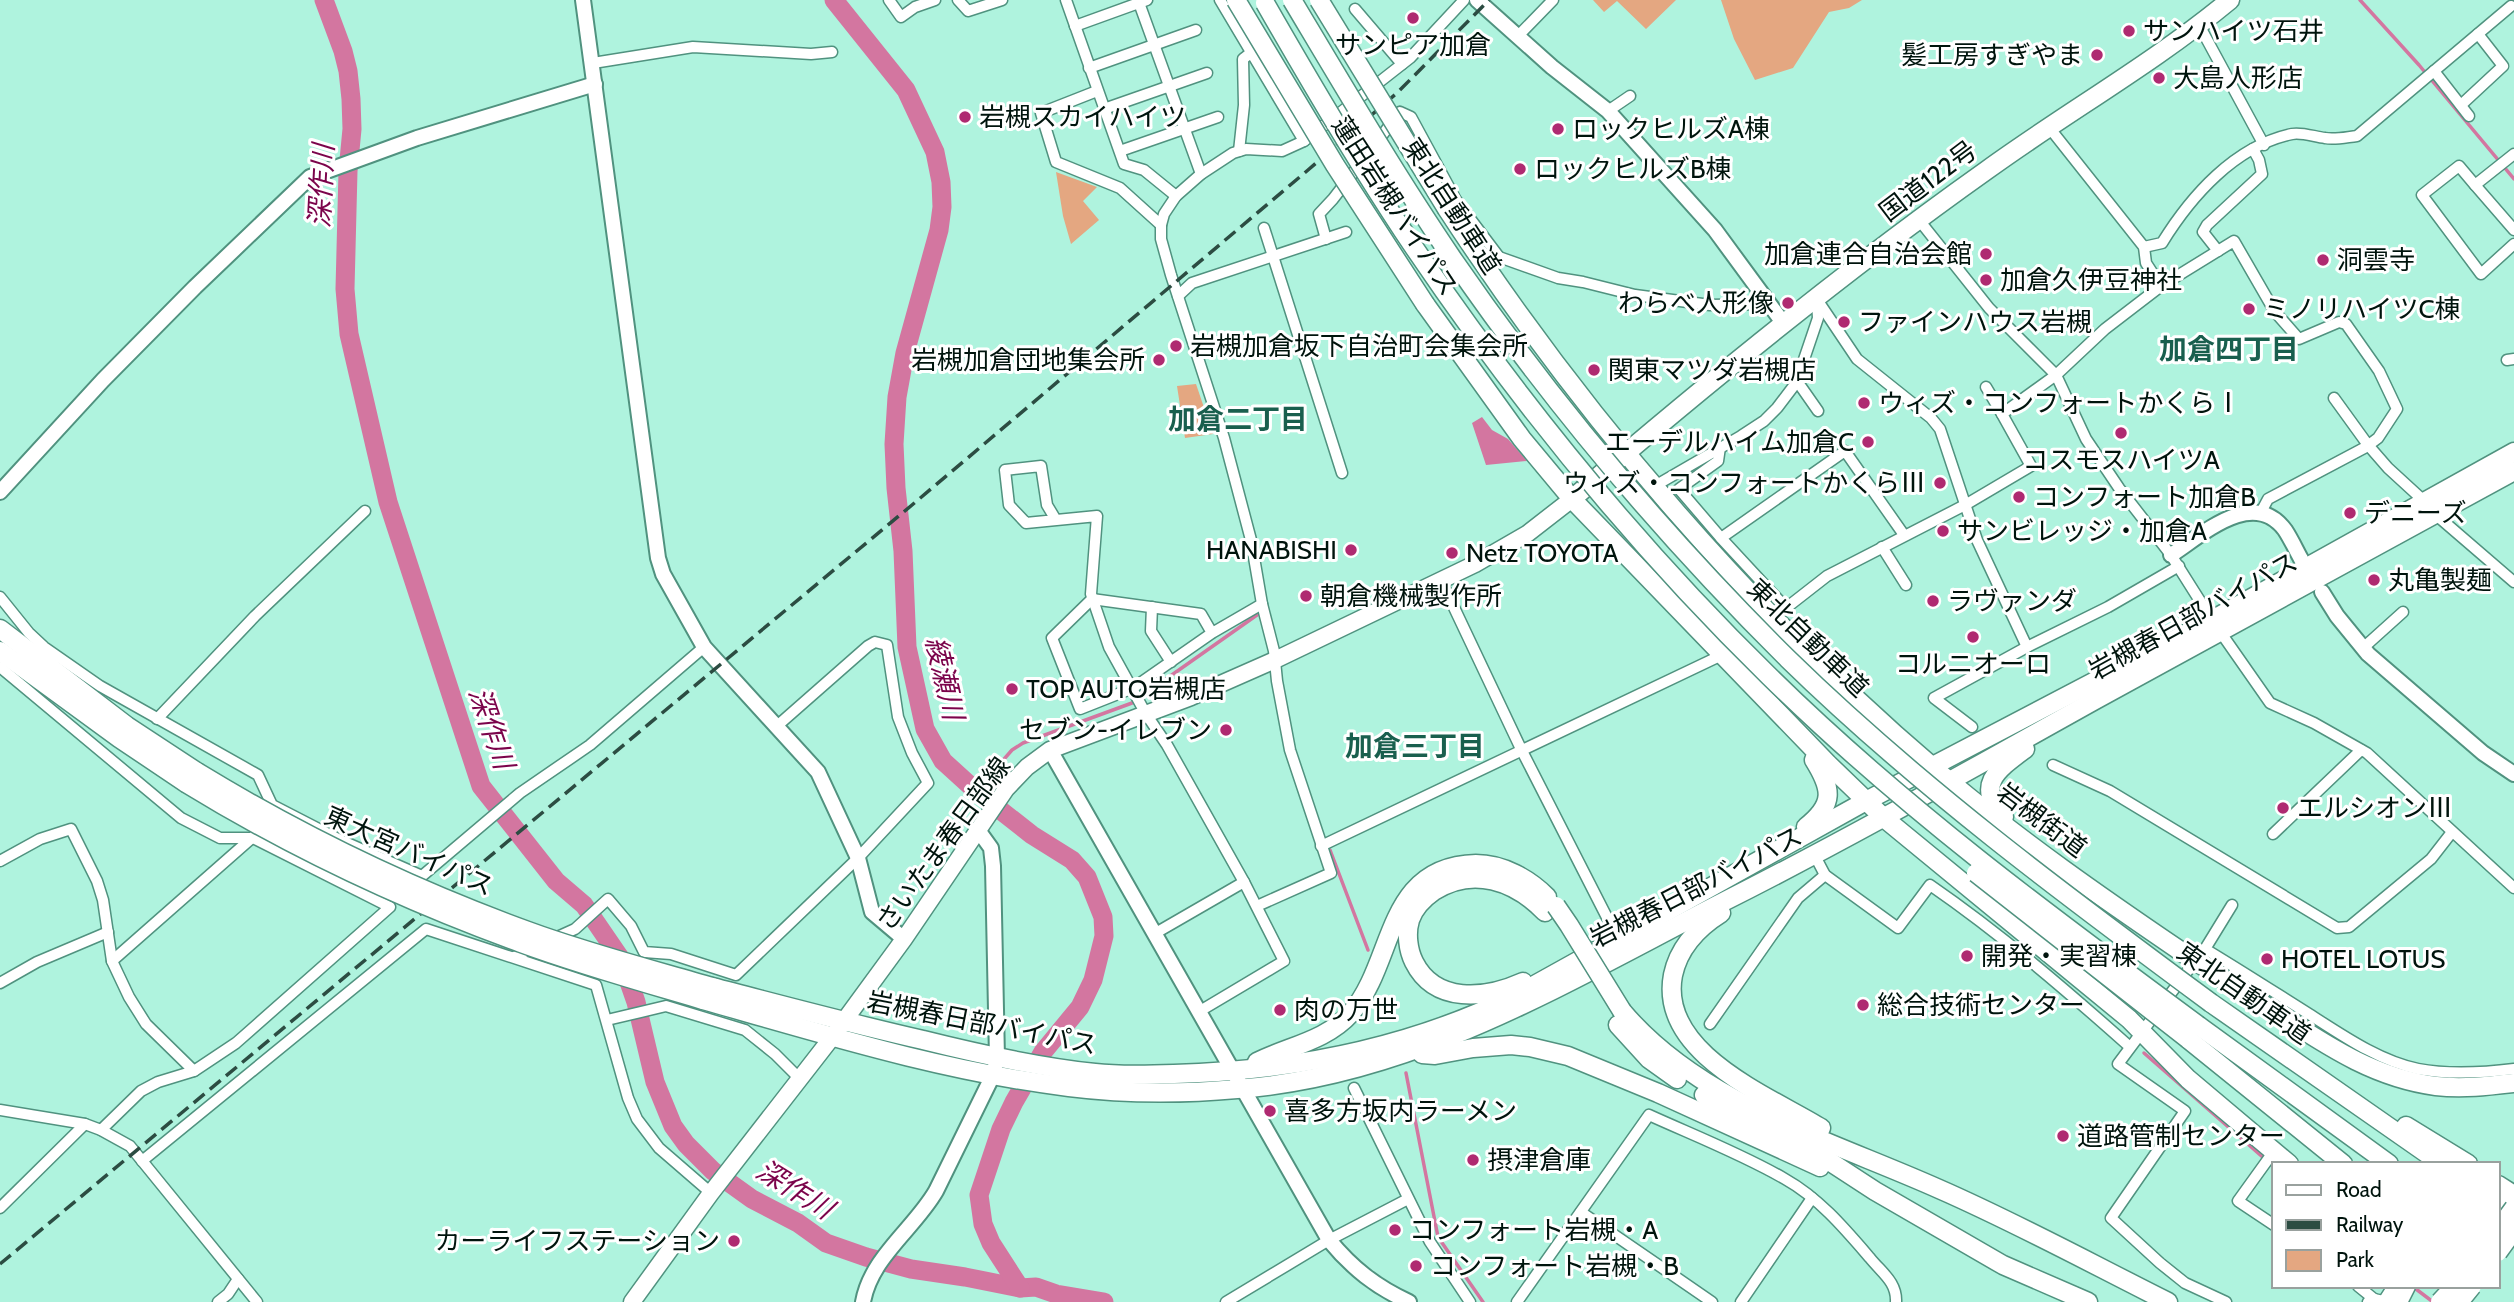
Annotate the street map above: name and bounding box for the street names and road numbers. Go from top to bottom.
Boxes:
street label: 蓮田岩槻バイパス [1325,110,1465,302]
street label: 東北自動車道 [1396,132,1508,280]
street label: 国道122号 [1873,134,1983,228]
street label: 岩槻春日部バイパス [2083,545,2303,687]
street label: 東北自動車道 [1741,572,1875,704]
street label: さいたま春日部線 [869,751,1017,937]
street label: 岩槻街道 [1991,776,2093,864]
street label: 東大宮バイパス [320,799,498,903]
street label: 岩槻春日部バイパス [1585,820,1807,954]
street label: 東北自動車道 [2171,935,2317,1051]
street label: 岩槻春日部バイパス [864,985,1100,1061]

